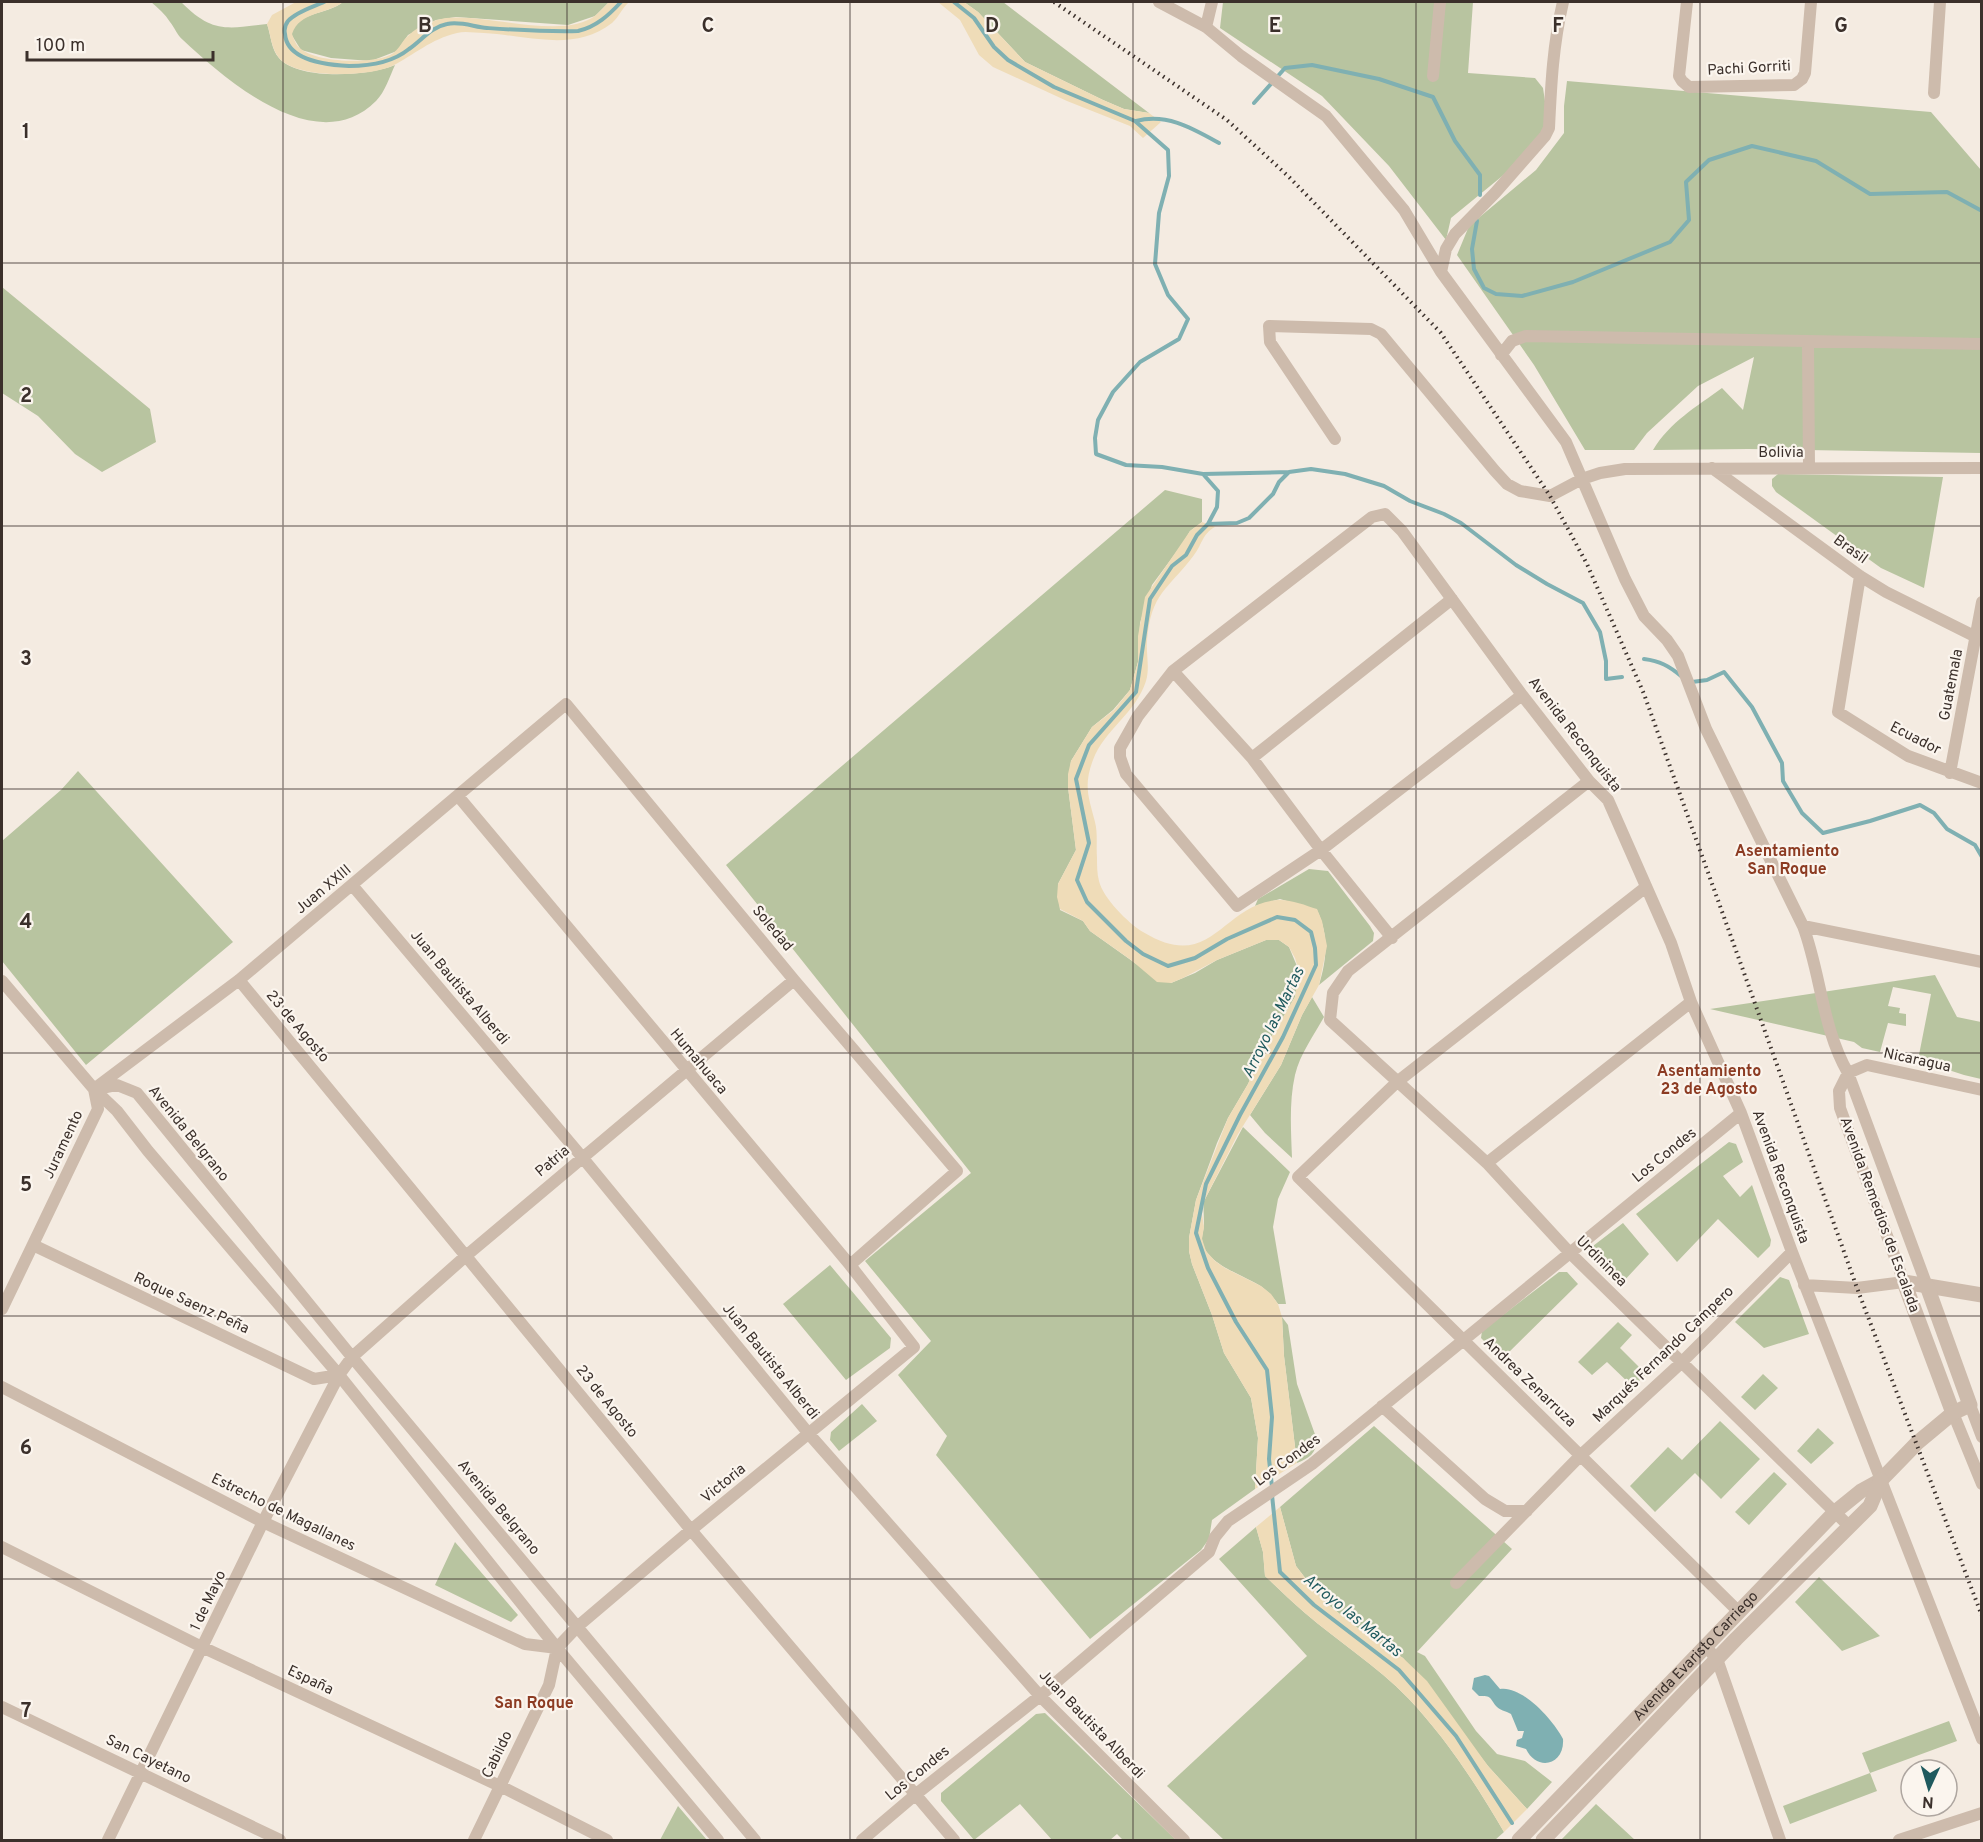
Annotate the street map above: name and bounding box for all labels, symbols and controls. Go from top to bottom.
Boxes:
text: B [418,14,432,40]
text: C [702,14,714,40]
text: D [985,14,999,40]
text: E [1269,14,1281,40]
text: F [1552,14,1564,40]
text: G [1834,14,1848,40]
scale bar [27,24,213,62]
text: 100 m [36,35,85,58]
street label: Pachi Gorriti [1707,57,1791,81]
text: 1 [22,120,30,146]
text: 2 [20,384,32,410]
street label: Bolivia [1758,444,1804,463]
street label: Brasil [1829,531,1871,569]
text: 3 [20,647,32,673]
street label: Guatemala [1936,647,1968,723]
street label: Avenida Reconquista [1523,674,1625,796]
street label: Ecuador [1886,718,1944,760]
district label: Asentamiento San Roque [1735,842,1839,880]
street label: Juan XXIII [292,861,356,919]
street label: Soledad [747,902,797,956]
text: 4 [20,910,32,936]
street label: Juan Bautista Alberdi [405,927,513,1049]
water label: Arroyo las Martas [1238,964,1310,1082]
street label: 23 de Agosto [261,987,333,1067]
street label: Humahuaca [665,1025,731,1099]
street label: Nicaragua [1882,1045,1952,1077]
district label: Asentamiento 23 de Agosto [1657,1062,1761,1100]
street label: Avenida Belgrano [143,1082,233,1186]
street label: Juramento [40,1108,88,1182]
street label: Avenida Reconquista [1747,1108,1813,1246]
street label: Avenida Remedios de Escalada [1835,1115,1923,1315]
street label: Los Condes [1629,1124,1701,1188]
street label: Patria [532,1142,574,1182]
text: 5 [20,1173,32,1199]
street label: Urdininea [1571,1232,1631,1292]
street label: Roque Saenz Peña [130,1269,252,1339]
street label: Marqués Fernando Campero [1589,1283,1739,1427]
street label: Juan Bautista Alberdi [717,1300,823,1424]
street label: Andrea Zenarruza [1479,1334,1579,1432]
street label: 23 de Agosto [571,1362,641,1442]
street label: Los Condes [1251,1431,1325,1491]
text: 6 [20,1436,32,1462]
street label: Avenida Belgrano [453,1456,543,1560]
street label: Victoria [698,1460,750,1508]
street label: Estrecho de Magallanes [208,1470,358,1556]
street label: 1 de Mayo [187,1568,231,1634]
water label: Arroyo las Martas [1299,1570,1406,1662]
street label: Avenida Evaristo Carriego [1629,1587,1763,1725]
street label: España [284,1662,336,1700]
street label: Juan Bautista Alberdi [1034,1667,1148,1783]
district label: San Roque [494,1694,574,1714]
text: 7 [21,1699,31,1725]
street label: Cabildo [478,1728,518,1782]
street label: San Cayetano [102,1731,194,1789]
street label: Los Condes [882,1742,954,1806]
north arrow [1899,1758,1959,1818]
text: N [1922,1791,1935,1811]

